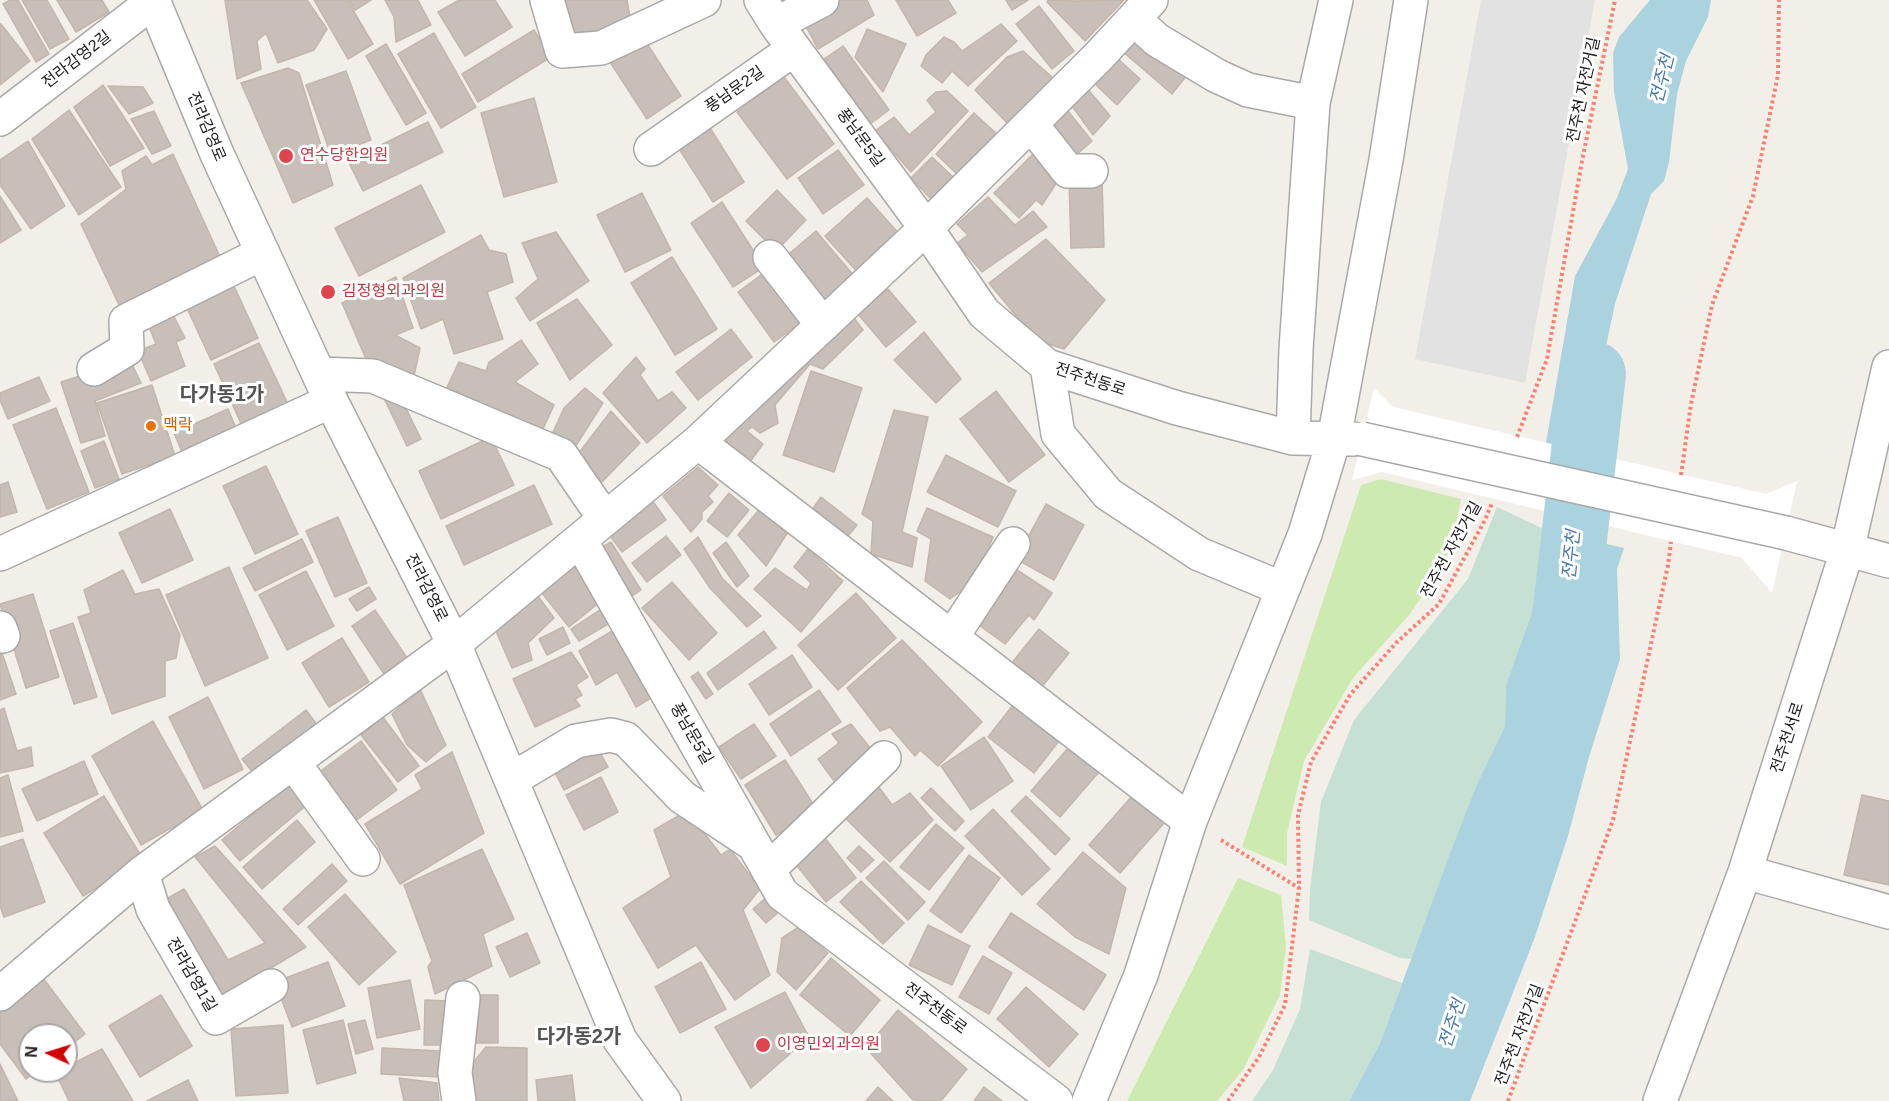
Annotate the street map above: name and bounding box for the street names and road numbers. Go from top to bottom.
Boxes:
street label: 전라감영2길 [39,27,115,93]
street label: 전주천 자전거길 [1563,35,1605,145]
street label: 풍남문2길 [702,63,768,117]
street label: 전라감영로 [183,89,229,165]
street label: 풍남문5길 [832,105,888,171]
street label: 전주천동로 [1052,359,1128,401]
street label: 전주천 자전거길 [1418,498,1486,602]
street label: 전라감영로 [401,551,451,625]
street label: 풍남문5길 [666,700,716,768]
street label: 전주천서로 [1767,700,1809,776]
street label: 전라감영1길 [162,934,220,1016]
street label: 전주천동로 [900,979,970,1039]
street label: 전주천 자전거길 [1492,981,1548,1089]

